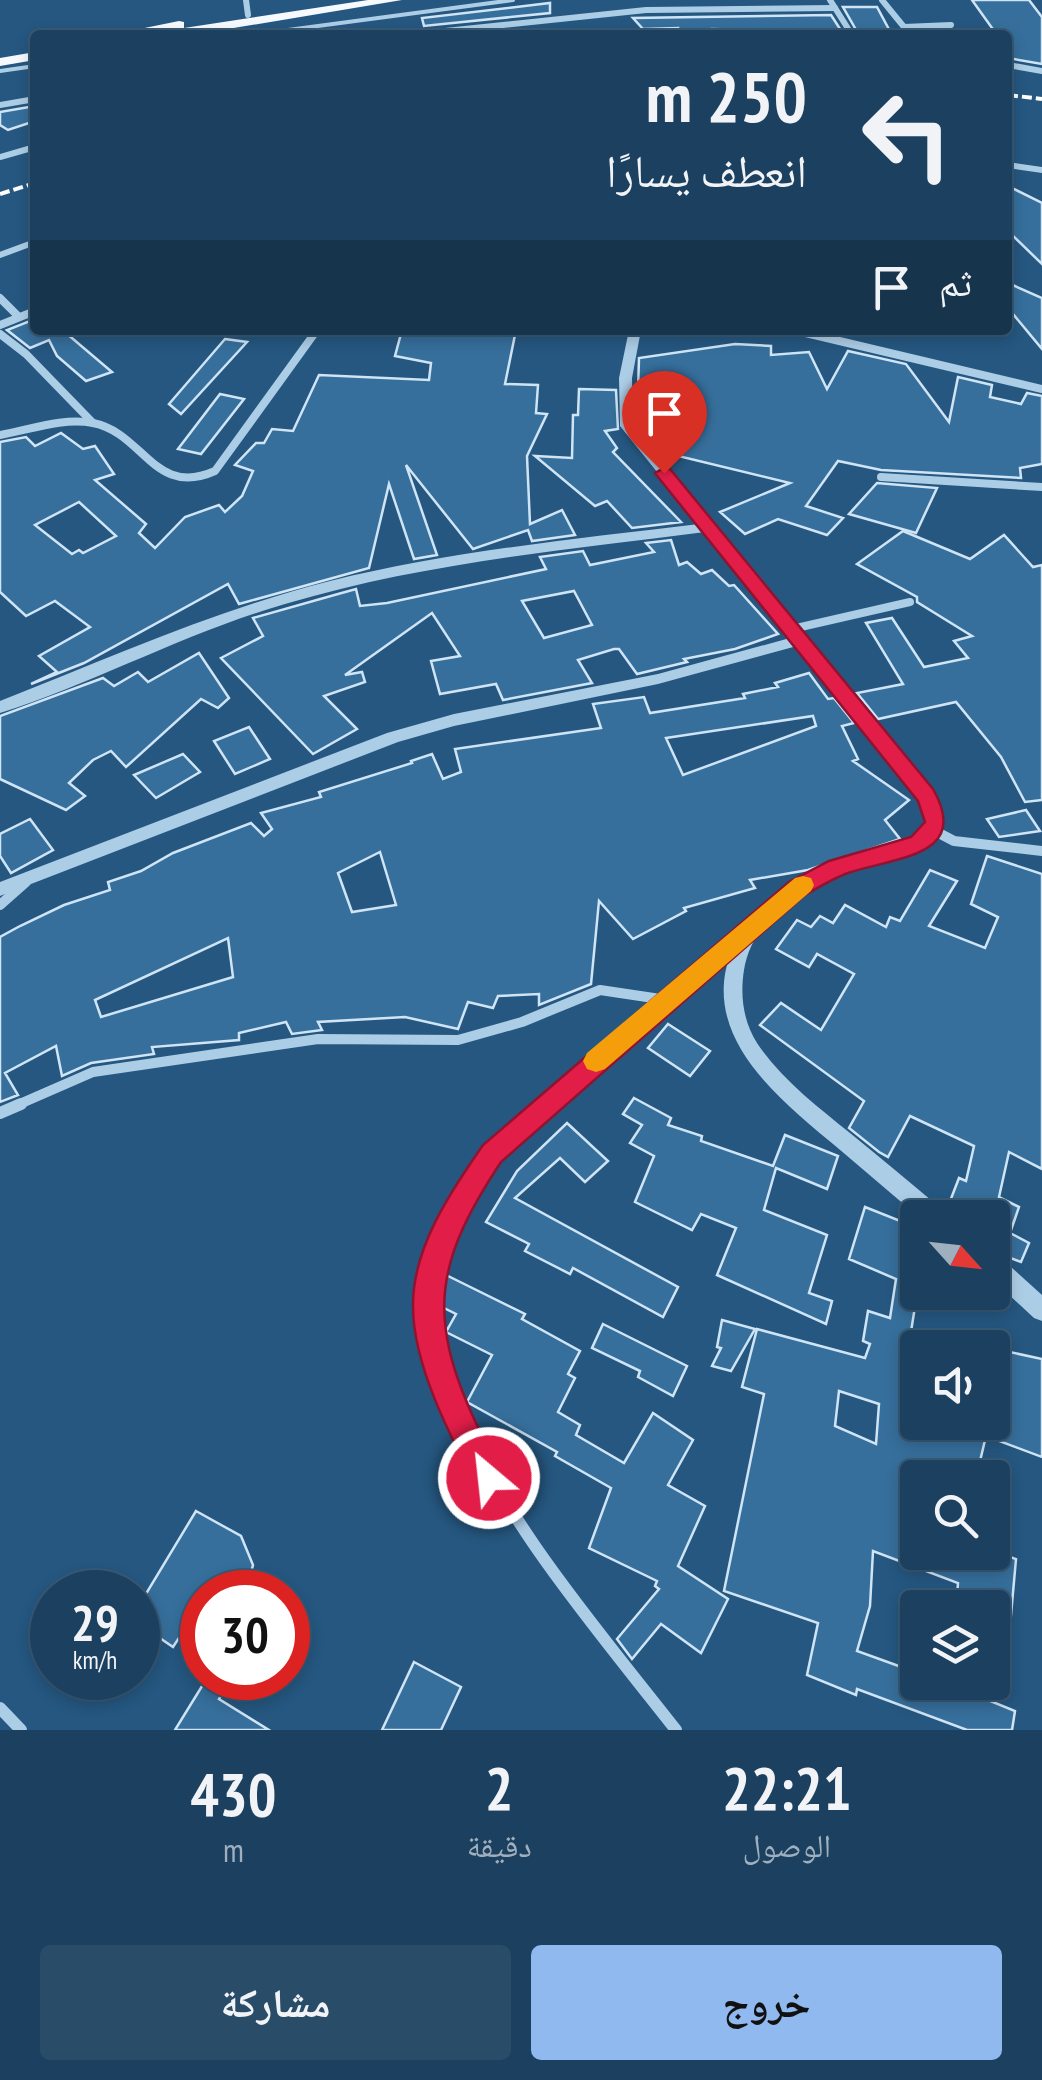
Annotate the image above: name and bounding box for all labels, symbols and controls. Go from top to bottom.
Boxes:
text: 250 m [646,51,807,141]
icon: left [842,70,972,200]
text: انعطف يسارًا [606,141,807,199]
text: ثم [939,257,972,306]
icon: arrive [864,260,919,315]
pin [622,371,707,474]
icon: arrive [637,386,692,441]
north arrow [900,1200,1010,1310]
map controls [900,1200,1010,1700]
button: sound [900,1330,1010,1440]
position arrow [437,1426,541,1530]
button: search [900,1460,1010,1570]
speed limit sign: 30 [180,1570,310,1700]
text: 29 [71,1590,119,1655]
button: layers [900,1590,1010,1700]
text: km/h [73,1644,117,1676]
text: 2 [485,1749,514,1827]
text: 22:21 [722,1749,852,1827]
text: 430 [190,1755,276,1833]
text: دقيقة [467,1824,532,1866]
text: الوصول [743,1824,831,1866]
text: m [223,1829,244,1871]
button: مشاركة [40,1945,511,2060]
button: خروج [531,1945,1002,2060]

